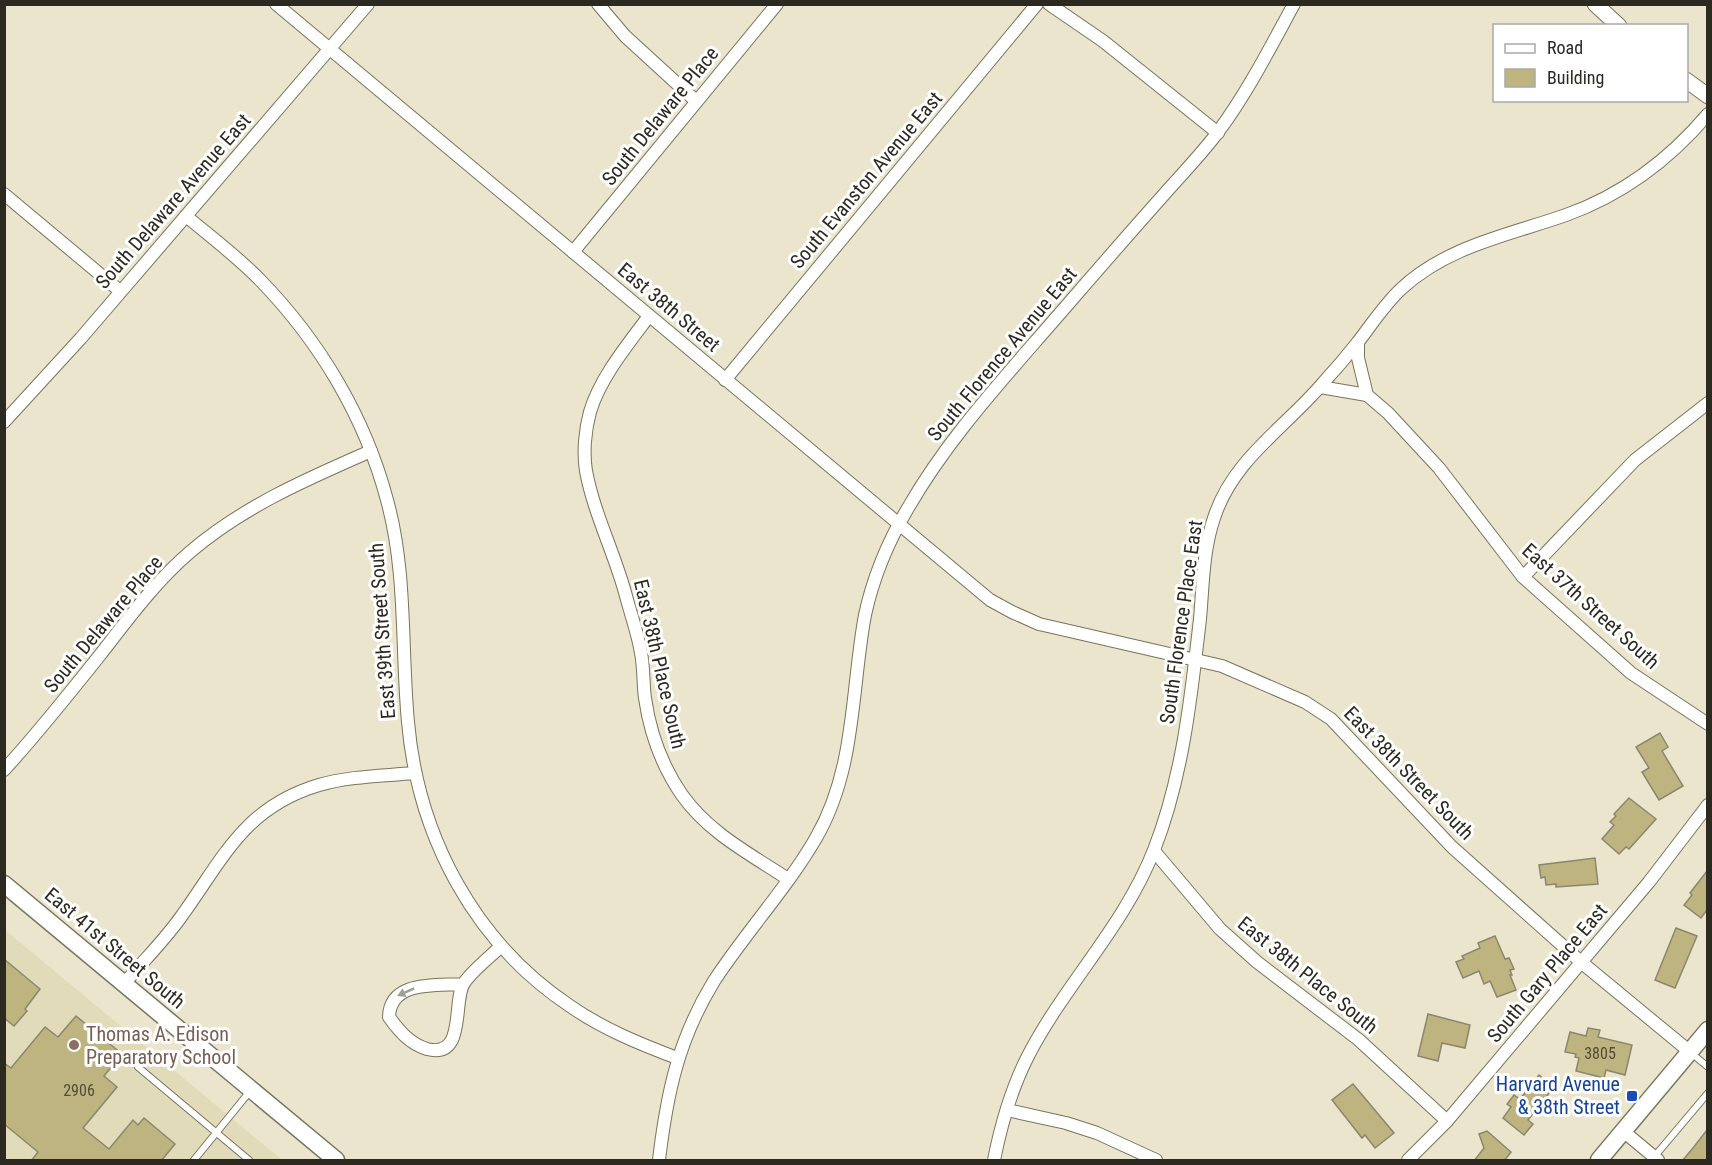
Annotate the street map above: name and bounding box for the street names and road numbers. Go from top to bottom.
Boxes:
street label: South Delaware Place [597,42,723,190]
street label: South Evanston Avenue East [785,87,947,273]
street label: South Delaware Avenue East [90,108,256,294]
street label: East 38th Street [613,257,725,357]
street label: South Florence Avenue East [922,262,1082,446]
street label: South Florence Place East [1155,518,1207,726]
street label: East 37th Street South [1518,538,1664,674]
street label: East 39th Street South [364,542,400,720]
street label: South Delaware Place [39,551,167,697]
street label: East 38th Place South [629,577,691,751]
street label: East 38th Street South [1339,701,1479,845]
street label: East 41st Street South [40,882,190,1014]
street label: South Gary Place East [1482,899,1612,1047]
street label: East 38th Place South [1233,911,1383,1039]

